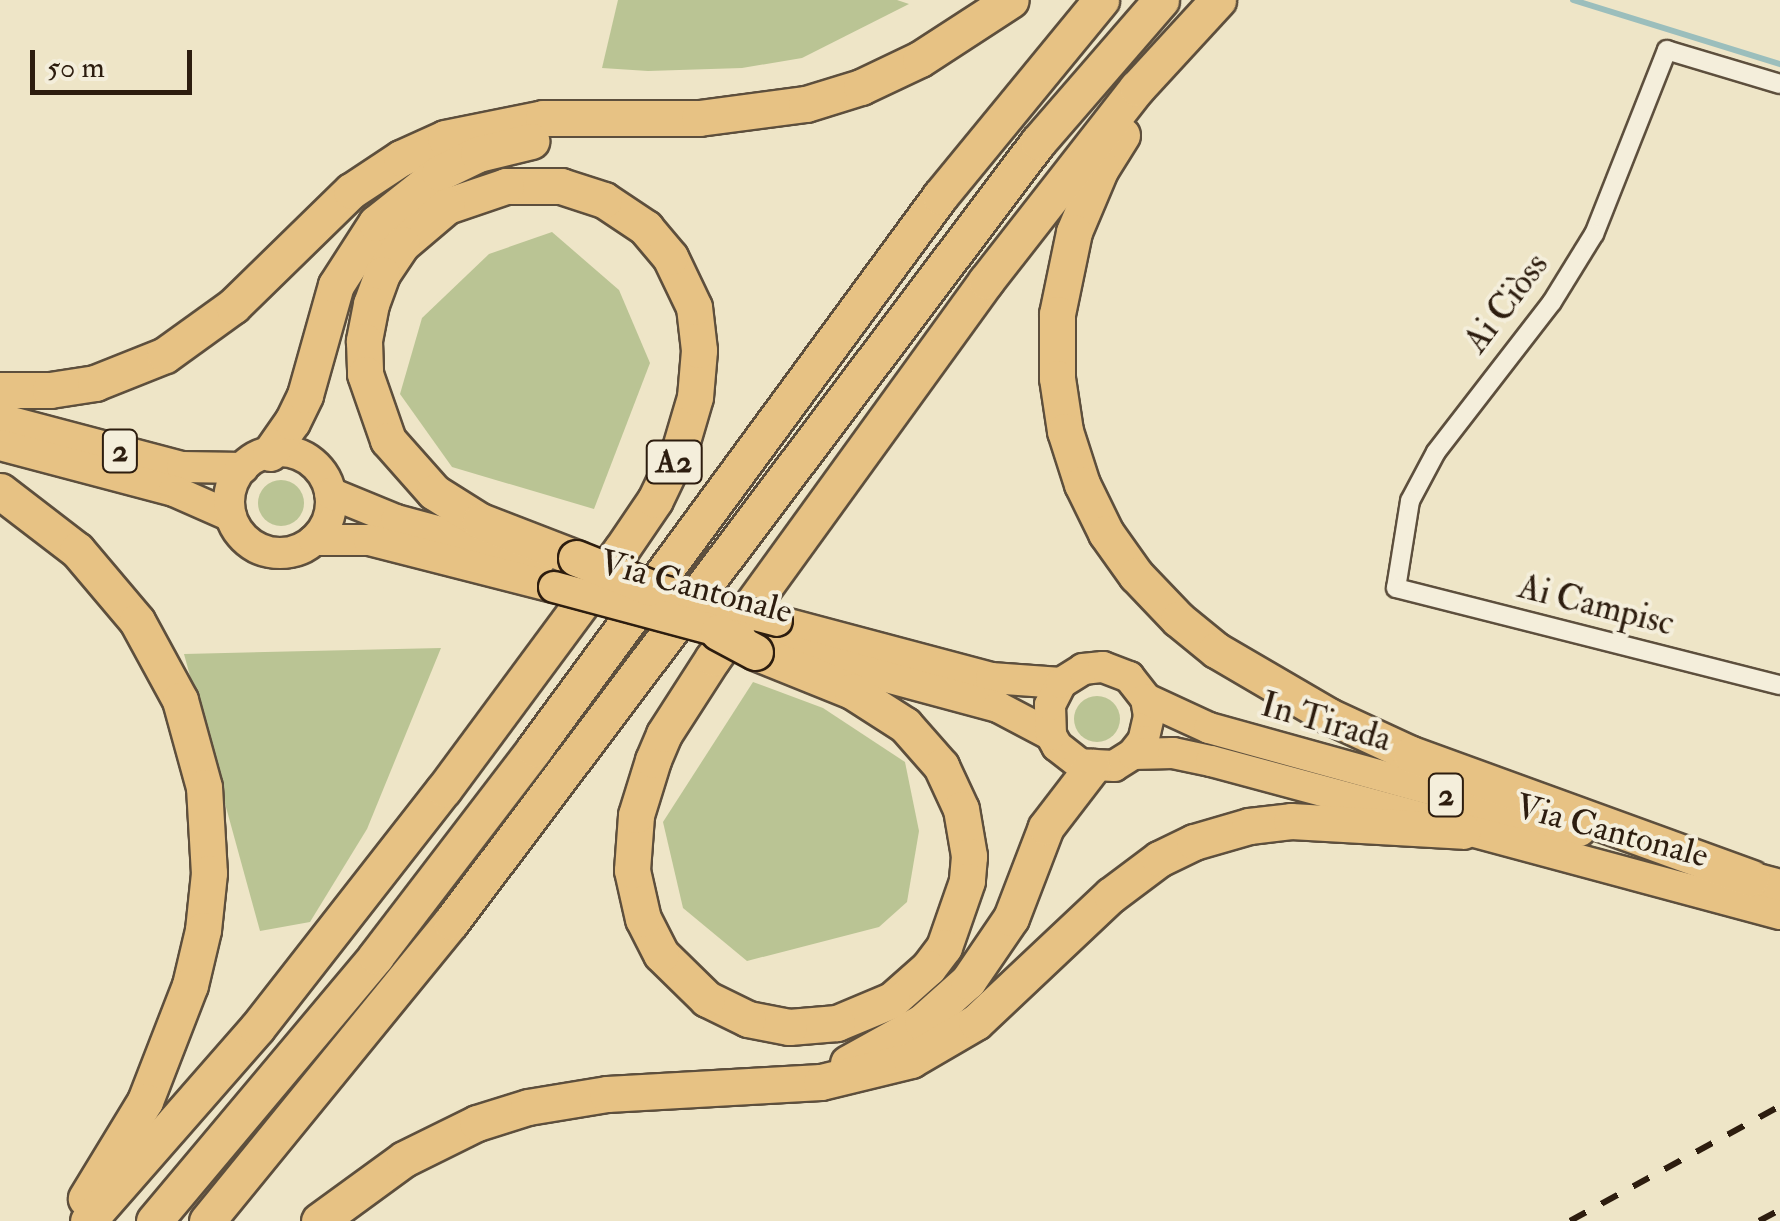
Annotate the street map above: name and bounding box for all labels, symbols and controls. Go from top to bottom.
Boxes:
scale bar [35,30,198,92]
text: 50 m [47,49,105,86]
street label: Ai Ciòss [1455,245,1557,361]
road number: 2 [100,424,140,478]
road number: A2 [644,435,704,489]
street label: Via Cantonale [595,541,797,633]
street label: Ai Campisc [1514,565,1678,645]
street label: In Tirada [1256,683,1396,761]
road number: 2 [1426,768,1466,822]
street label: Via Cantonale [1511,785,1713,877]

